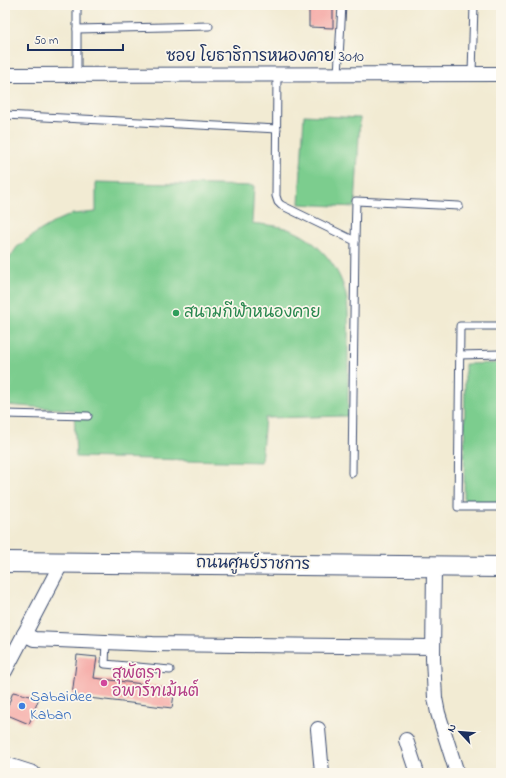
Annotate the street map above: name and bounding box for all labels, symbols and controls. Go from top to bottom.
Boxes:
scale bar [28,26,123,52]
text: 50 m [34,32,58,50]
street label: ซอย โยธาธิการหนองคาย 3010 [166,44,364,69]
place label: สนามกีฬาหนองคาย [184,301,321,325]
marker: สนามกีฬาหนองคาย [171,308,181,318]
street label: ถนนศูนย์ราชการ [196,550,310,577]
place label: สุพัตรา อพาร์ทเม้นต์ [112,662,199,704]
marker: สุพัตรา อพาร์ทเม้นต์ [99,678,109,688]
place label: Sabaidee Kaban [30,685,93,727]
marker: Sabaidee Kaban [17,701,27,711]
north arrow [440,712,480,752]
text: N [443,721,461,735]

